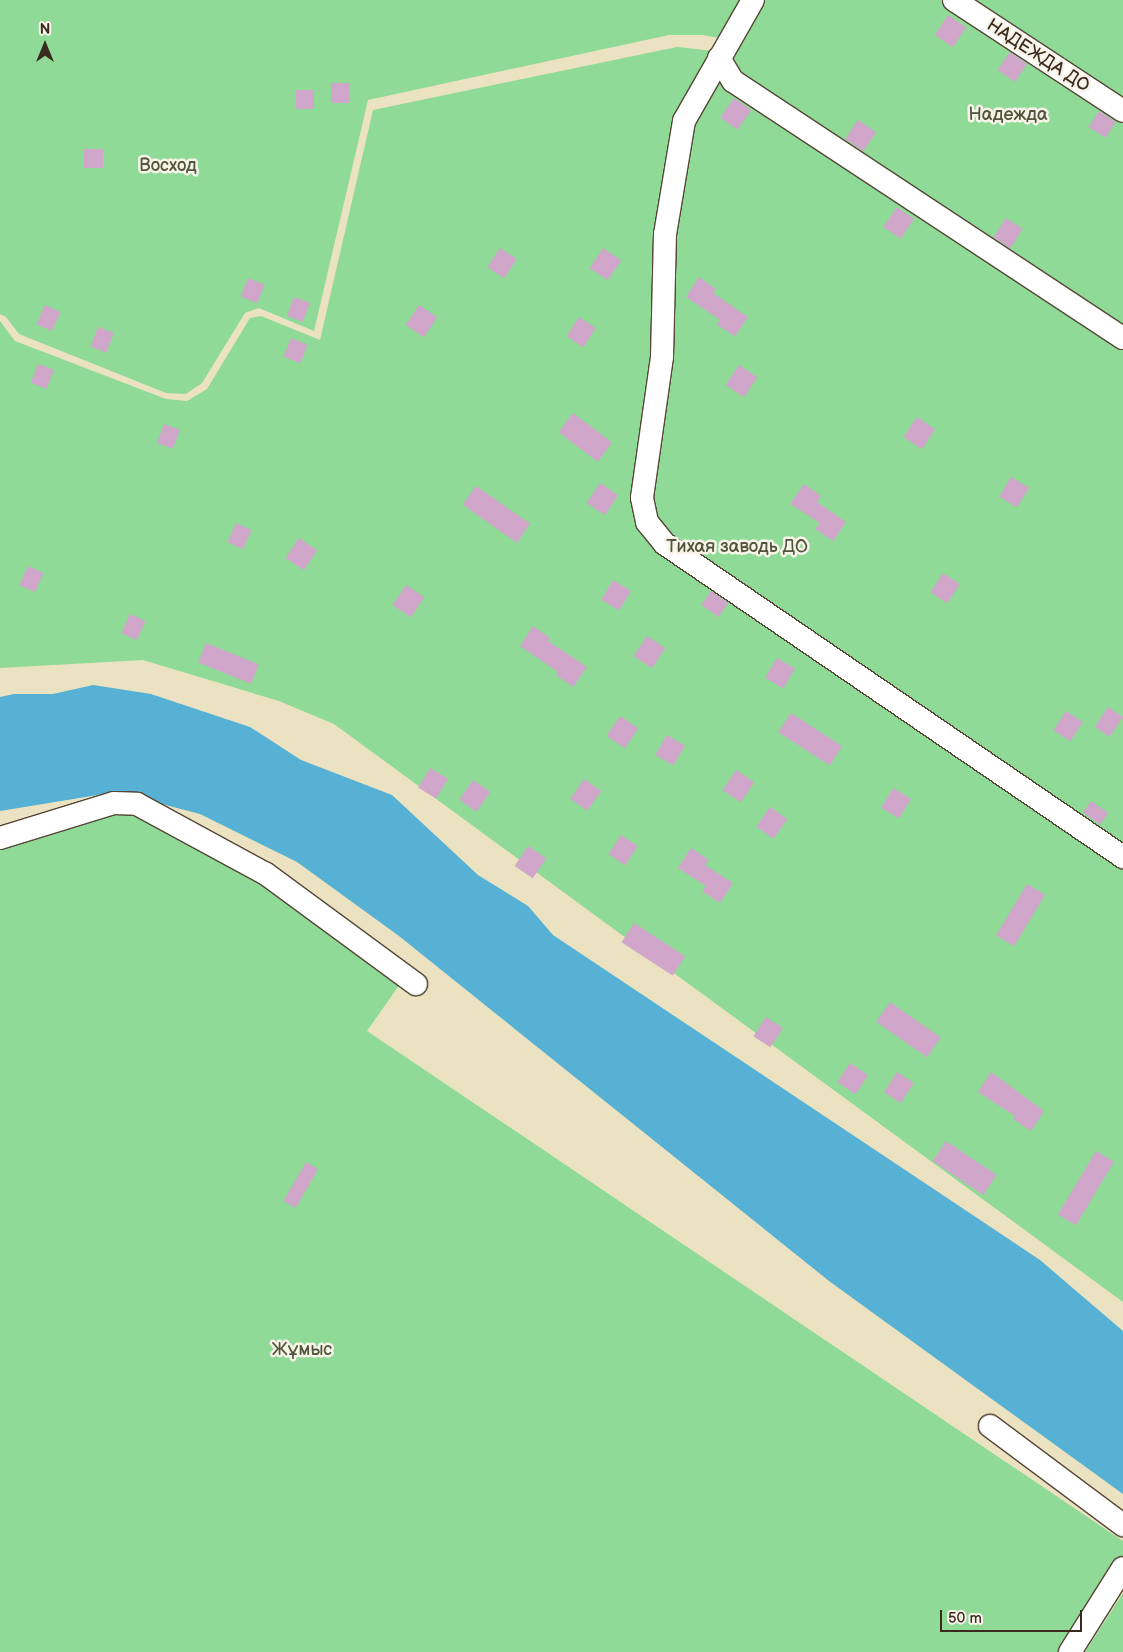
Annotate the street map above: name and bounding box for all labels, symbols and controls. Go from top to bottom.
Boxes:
street label: НАДЕЖДА ДО [982,15,1094,97]
north arrow [20,20,70,70]
text: N [40,21,50,38]
park label: Надежда [968,104,1048,126]
park label: Восход [139,155,197,177]
park label: Тихая заводь ДО [666,536,808,558]
park label: Жұмыс [272,1339,332,1361]
scale bar [943,1600,1086,1632]
text: 50 m [948,1609,982,1628]

